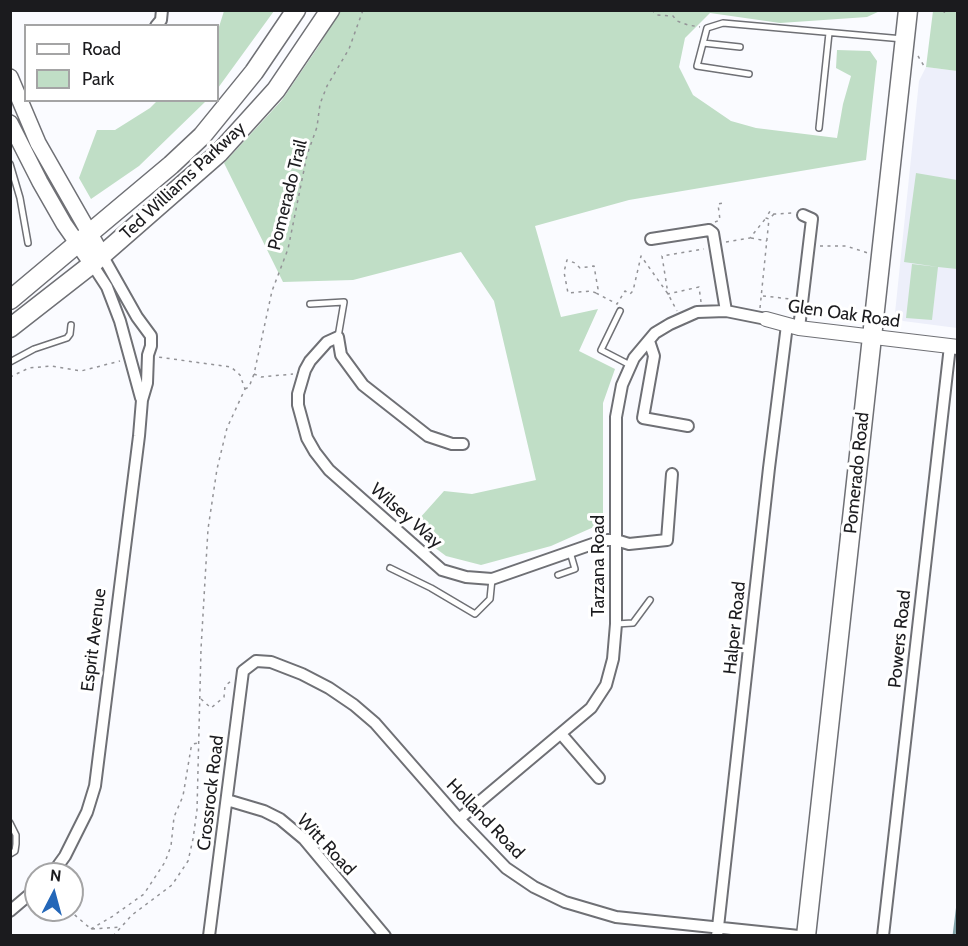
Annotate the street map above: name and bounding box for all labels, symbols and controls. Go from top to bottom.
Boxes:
legend [24,24,219,102]
text: Road [82,38,121,60]
text: Park [82,68,114,90]
street label: Ted Williams Parkway [116,117,250,245]
street label: Pomerado Trail [264,137,312,253]
street label: Glen Oak Road [787,295,901,333]
street label: Pomerado Road [840,411,874,535]
street label: Wilsey Way [366,479,446,553]
street label: Tarzana Road [588,515,610,617]
street label: Halper Road [719,580,751,676]
street label: Esprit Avenue [77,587,111,693]
street label: Powers Road [884,589,916,689]
street label: Crossrock Road [193,734,229,852]
street label: Holland Road [442,775,528,863]
street label: Witt Road [292,810,360,880]
north arrow [24,862,84,922]
text: N [49,866,62,886]

